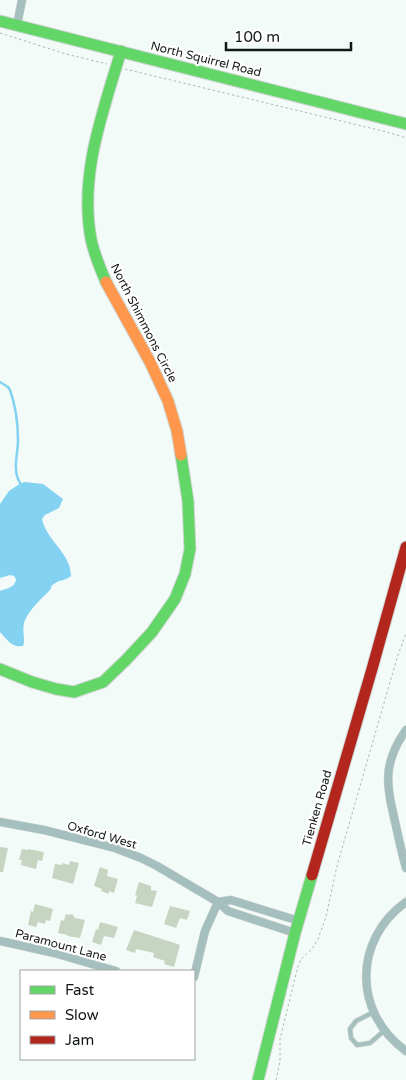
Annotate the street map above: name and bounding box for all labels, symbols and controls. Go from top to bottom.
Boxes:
scale bar [226,20,351,52]
text: 100 m [234,28,280,46]
street label: North Squirrel Road [149,38,263,80]
street label: North Shimmons Circle [108,261,180,385]
street label: Tienken Road [300,769,334,847]
street label: Oxford West [66,818,139,852]
street label: Paramount Lane [14,926,108,964]
legend [20,970,195,1060]
text: Fast [65,981,95,999]
text: Slow [65,1006,99,1024]
text: Jam [65,1031,94,1049]

